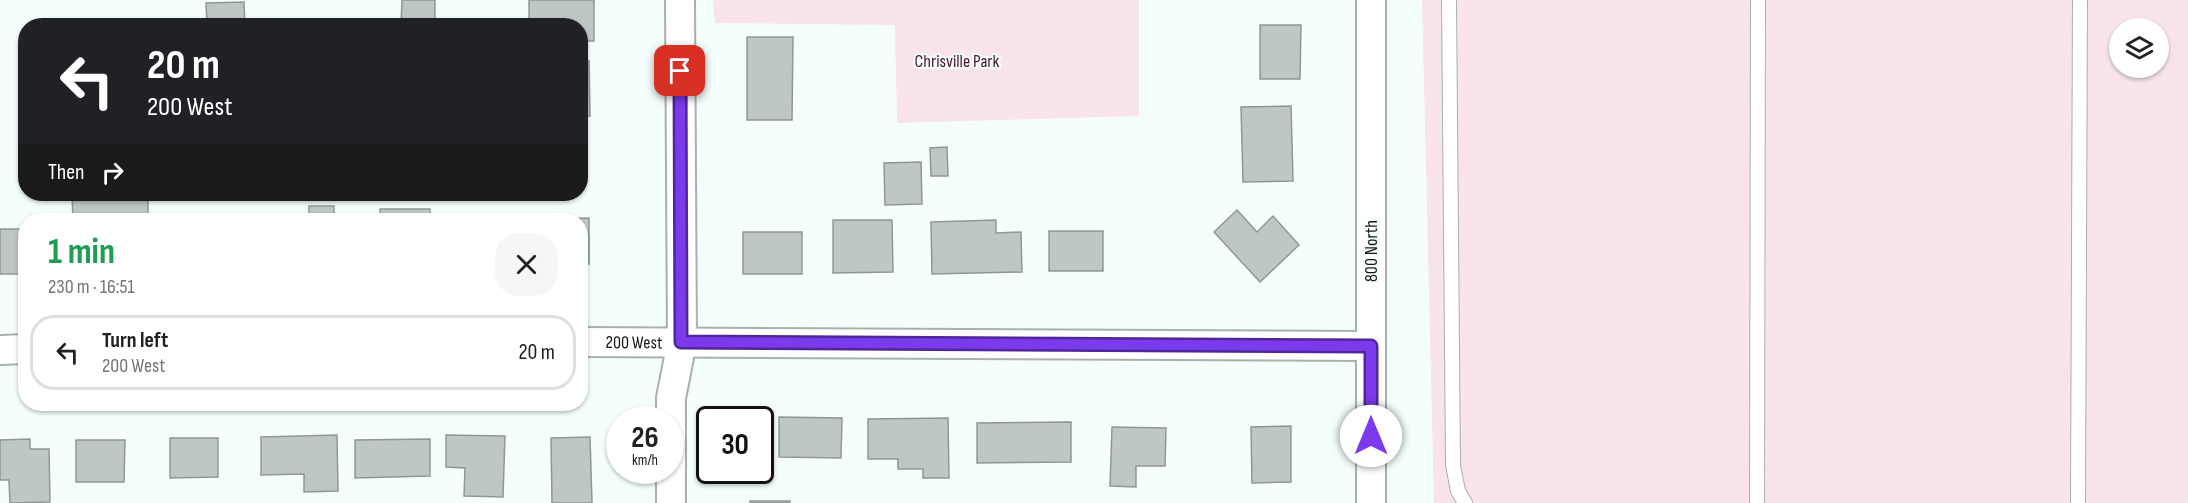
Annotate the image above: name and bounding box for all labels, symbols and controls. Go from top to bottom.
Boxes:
map controls [2109,18,2169,78]
button: layers [2109,18,2169,78]
text: 20 m [147,40,220,91]
icon: left [48,42,126,120]
pin [654,45,705,96]
park label: Chrisville Park [915,51,1000,72]
icon: arrive [663,54,696,87]
text: 200 West [147,91,232,123]
icon: right [96,156,129,189]
text: Then [48,159,84,186]
street label: 800 North [1361,220,1382,282]
text: 1 min [48,231,115,274]
button: close [495,233,558,296]
text: 230 m · 16:51 [48,275,135,299]
text: Turn left [102,327,168,354]
street label: 200 West [605,332,663,353]
icon: left [51,336,84,369]
text: 20 m [519,339,555,366]
text: 200 West [102,354,165,378]
position arrow [1339,404,1403,468]
speed limit sign: 30 [696,406,774,484]
text: 26 [631,420,659,456]
text: km/h [632,451,658,470]

